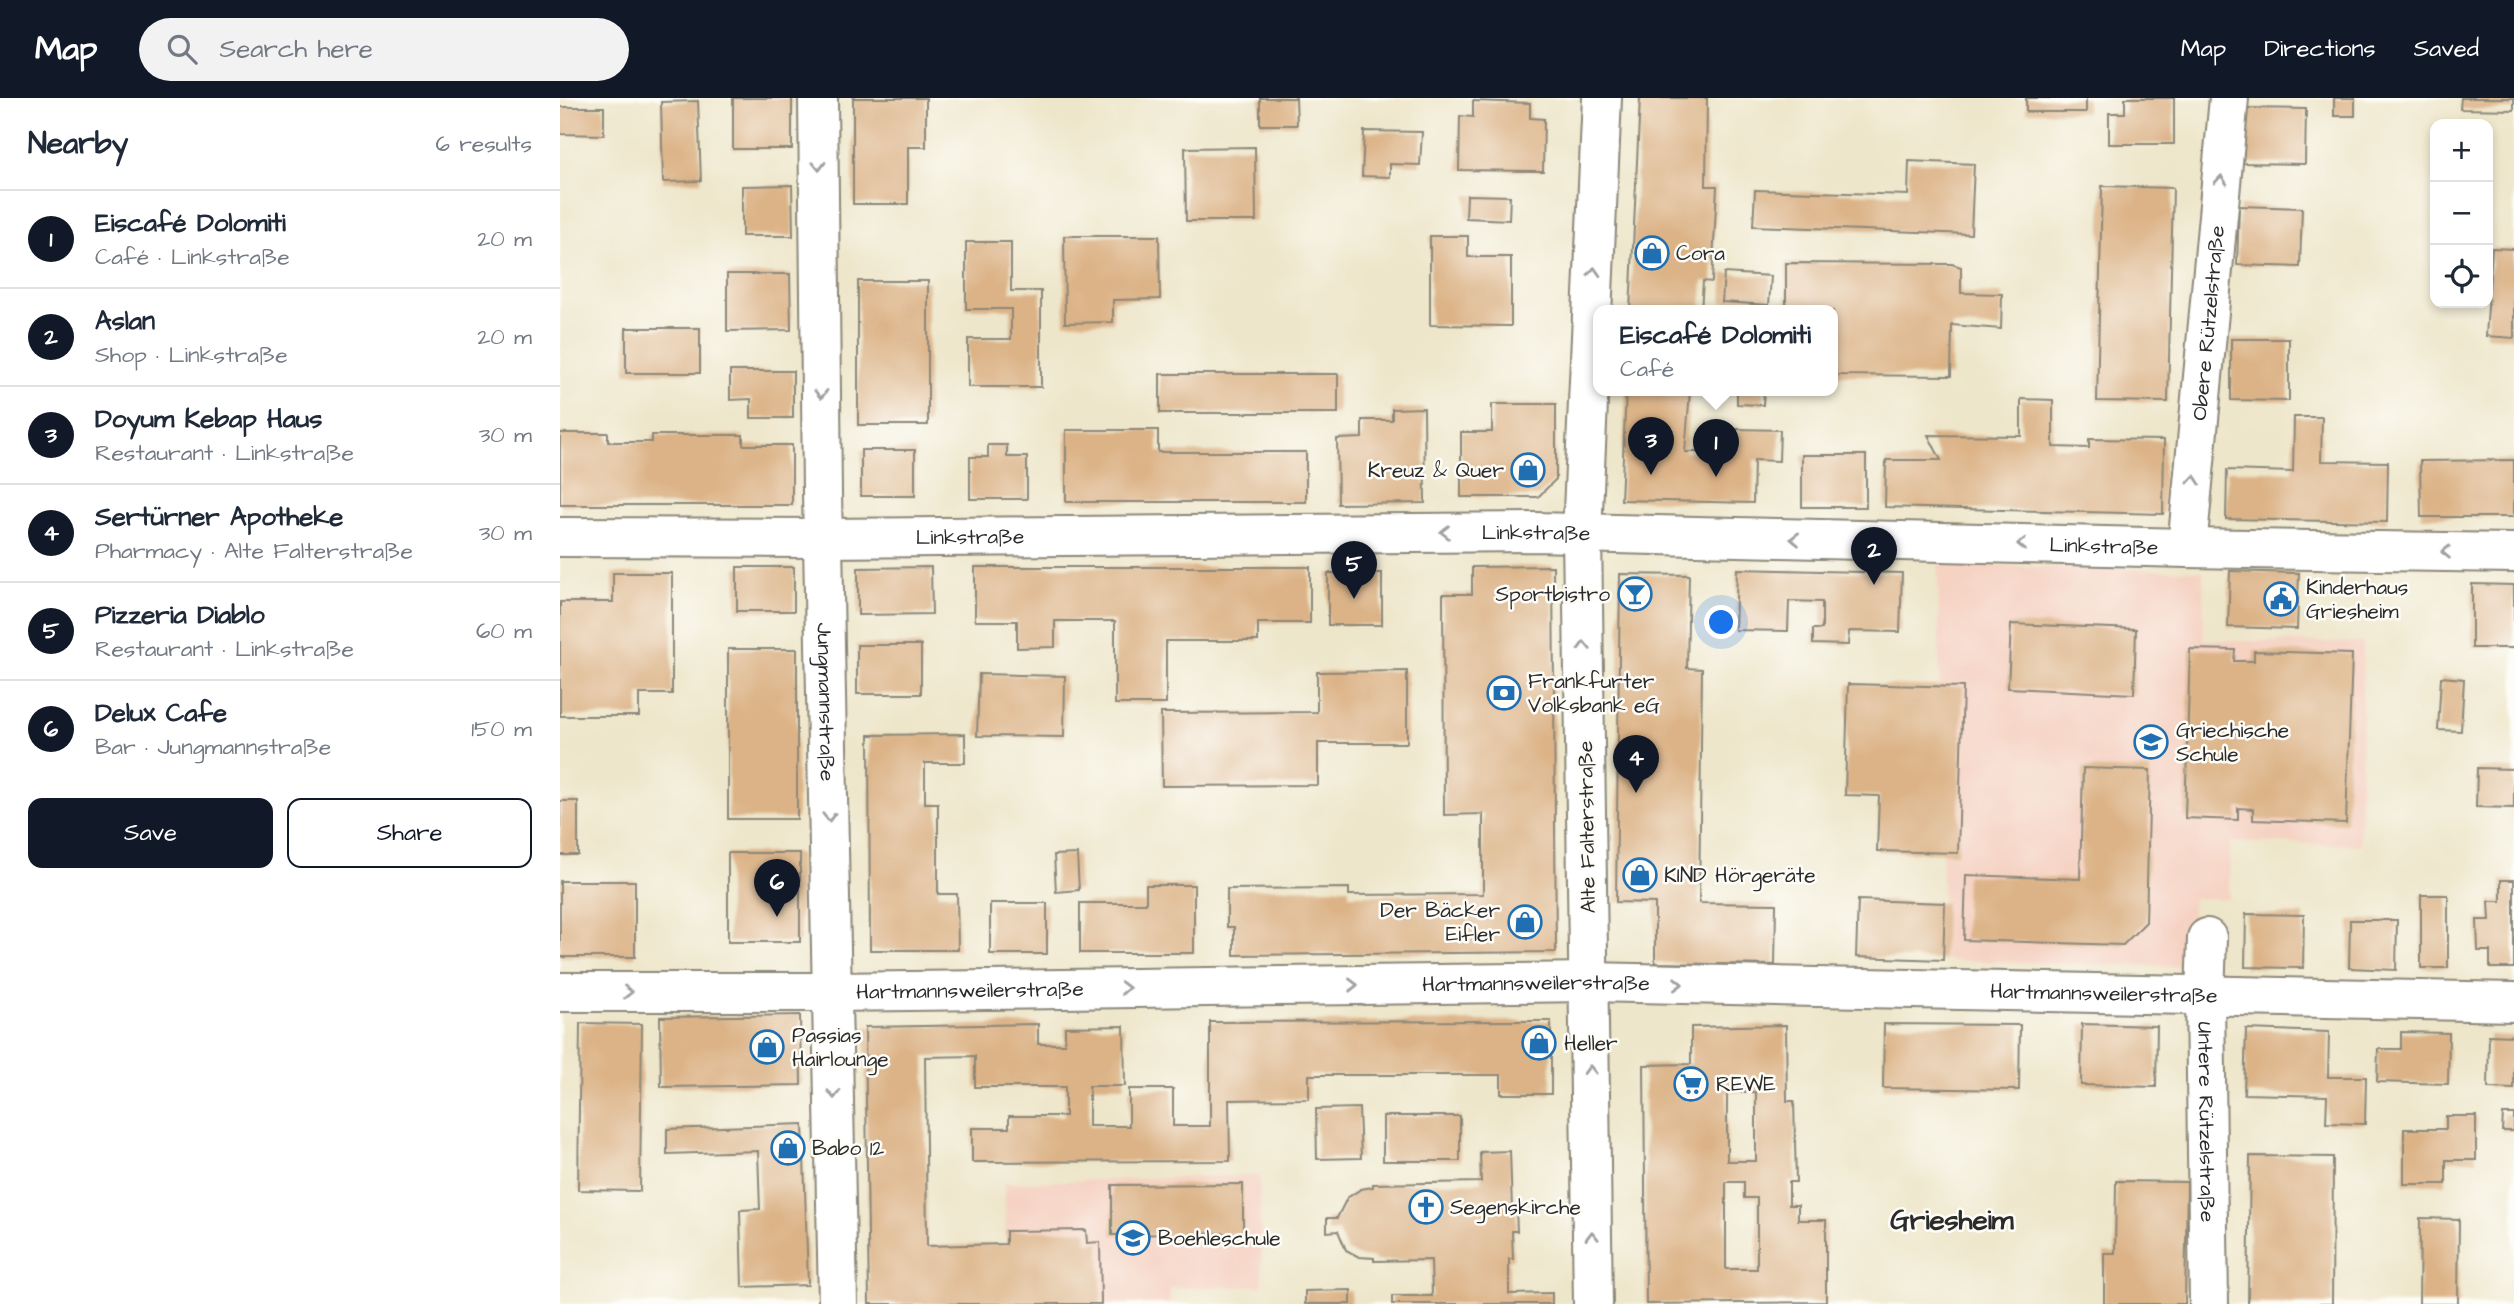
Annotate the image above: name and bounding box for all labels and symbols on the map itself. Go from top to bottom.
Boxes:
one-way arrow [811,161,827,172]
one-way arrow [2213,175,2228,186]
street label: Obere Rützelstraße [2184,224,2232,422]
shop icon: Cora [1633,234,1671,272]
place label: Cora [1676,239,1725,268]
one-way arrow [1586,266,1601,277]
one-way arrow [813,389,829,399]
pin: 3 [1628,417,1674,475]
pin: 1 [1693,419,1739,477]
shop icon: Kreuz & Quer [1509,451,1547,489]
place label: Kreuz & Quer [1368,456,1504,485]
one-way arrow [2186,474,2201,485]
street label: Linkstraße [1481,517,1591,548]
street label: Linkstraße [915,522,1025,552]
one-way arrow [1439,524,1450,540]
pin: 2 [1851,527,1897,585]
street label: Linkstraße [2049,530,2159,562]
one-way arrow [1789,531,1800,547]
one-way arrow [2017,536,2027,552]
pin: 5 [1331,541,1377,599]
one-way arrow [2440,544,2451,560]
place label: Kinderhaus Griesheim [2306,573,2408,626]
bar icon: Sportbistro [1616,575,1654,613]
place label: Sportbistro [1496,580,1610,610]
public building icon: Kinderhaus Griesheim [2262,580,2300,618]
your location [1704,605,1738,639]
street label: Jungmannstraße [809,622,842,782]
one-way arrow [1576,640,1592,651]
place label: Frankfurter Volksbank eG [1528,667,1660,720]
bank icon: Frankfurter Volksbank eG [1485,674,1523,712]
place label: Griechische Schule [2176,716,2289,769]
school or university icon: Griechische Schule [2132,723,2170,761]
pin: 4 [1613,735,1659,793]
street label: Alte Falterstraße [1571,740,1603,914]
one-way arrow [821,812,836,823]
shop icon: KIND Hörgeräte [1621,856,1659,894]
pin: 6 [754,859,800,917]
place label: KIND Hörgeräte [1664,861,1816,892]
place label: Der Bäcker Eifler [1380,896,1500,949]
shop icon: Der Bäcker Eifler [1506,903,1544,941]
street label: Hartmannsweilerstraße [1422,967,1650,999]
street label: Hartmannsweilerstraße [856,974,1084,1006]
street label: Hartmannsweilerstraße [1990,976,2218,1010]
one-way arrow [1673,977,1684,992]
one-way arrow [1347,978,1358,993]
one-way arrow [1120,981,1131,996]
one-way arrow [623,984,634,1000]
place label: Passias Hairlounge [792,1021,889,1076]
street label: Untere Rützelstraße [2191,1022,2222,1222]
shop icon: Heller [1520,1024,1558,1062]
shop icon: Passias Hairlounge [748,1028,786,1066]
place label: Heller [1564,1029,1618,1058]
one-way arrow [1582,1064,1598,1074]
supermarket icon: REWE [1672,1065,1710,1103]
place label: REWE [1716,1070,1776,1099]
one-way arrow [826,1089,842,1099]
shop icon: Babo 12 [769,1129,807,1167]
place label: Babo 12 [812,1134,884,1163]
church icon: Segenskirche [1407,1188,1445,1226]
place label: Segenskirche [1450,1193,1581,1224]
district label: Griesheim [1890,1201,2015,1240]
school or university icon: Boehleschule [1114,1219,1152,1257]
place label: Boehleschule [1158,1224,1281,1253]
one-way arrow [1584,1230,1600,1241]

